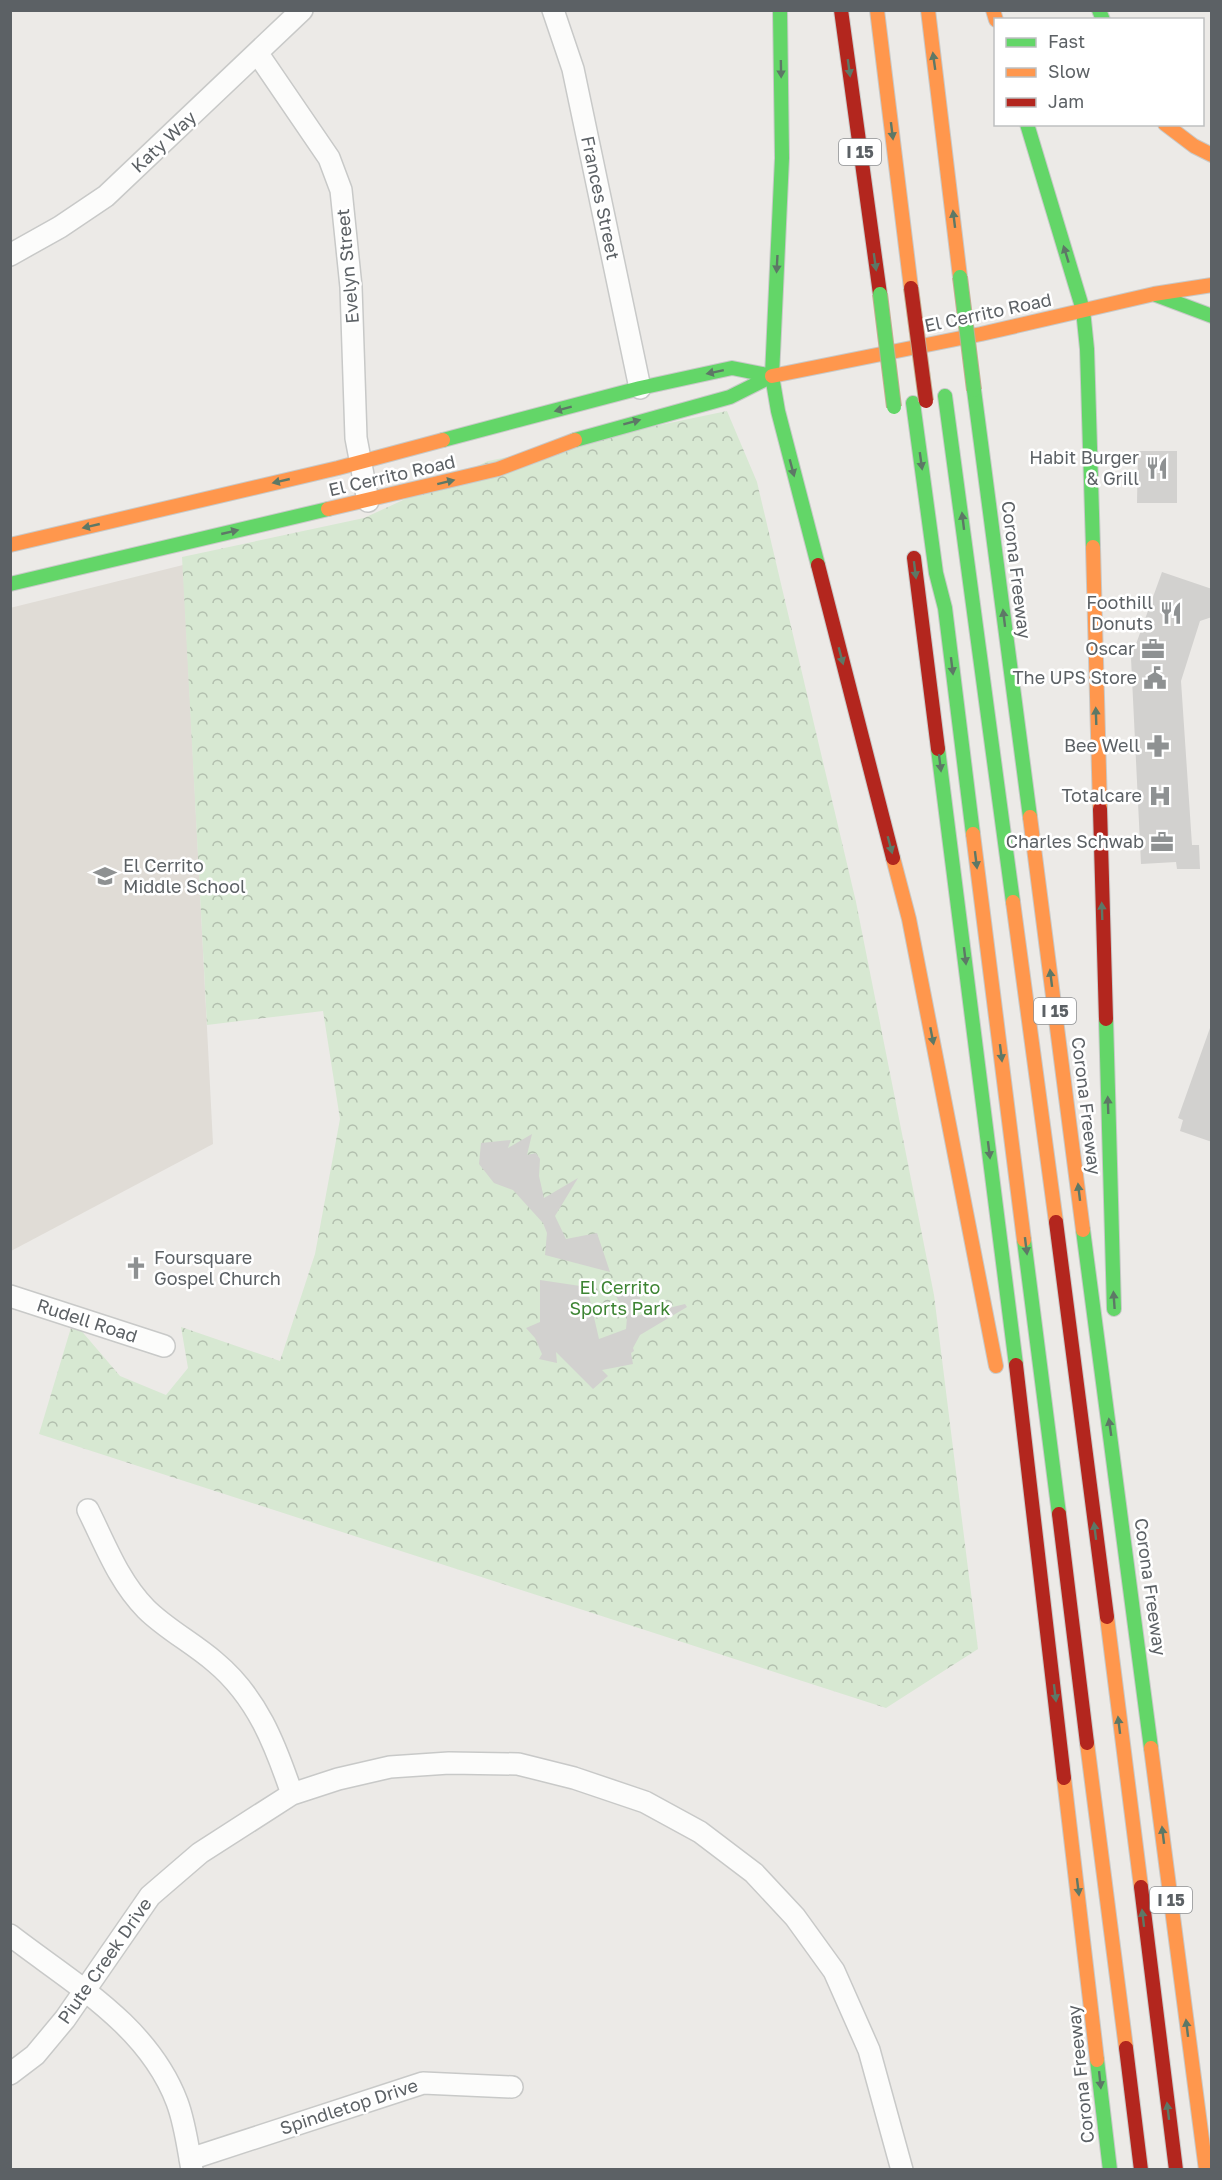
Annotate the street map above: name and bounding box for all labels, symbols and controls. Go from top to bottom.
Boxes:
legend [994,18,1204,126]
text: Fast [1048,30,1085,52]
one-way arrow [930,51,939,70]
one-way arrow [776,59,786,78]
one-way arrow [844,59,853,78]
text: Slow [1048,60,1091,82]
text: Jam [1048,90,1084,112]
street label: Katy Way [126,106,200,177]
one-way arrow [887,122,897,141]
street label: Frances Street [577,134,625,262]
road number: I 15 [839,139,881,165]
street label: Evelyn Street [331,208,363,324]
one-way arrow [949,209,958,228]
one-way arrow [1061,245,1070,263]
one-way arrow [871,252,880,271]
one-way arrow [773,254,782,273]
street label: El Cerrito Road [922,288,1053,336]
one-way arrow [705,368,724,377]
one-way arrow [554,405,572,414]
one-way arrow [623,417,641,426]
place label: Habit Burger & Grill [1029,446,1139,489]
street label: El Cerrito Road [326,450,457,500]
one-way arrow [916,451,925,470]
restaurant icon: Habit Burger & Grill [1144,455,1170,481]
one-way arrow [788,458,798,477]
one-way arrow [271,477,290,486]
one-way arrow [437,477,456,487]
street label: Corona Freeway [998,500,1036,640]
one-way arrow [958,512,967,531]
one-way arrow [82,521,100,531]
one-way arrow [221,527,239,537]
one-way arrow [910,560,920,579]
place label: Foothill Donuts [1086,591,1153,634]
restaurant icon: Foothill Donuts [1158,600,1184,626]
one-way arrow [999,609,1009,628]
office icon: Oscar [1140,636,1166,662]
place label: Oscar [1085,637,1135,659]
one-way arrow [837,647,847,666]
one-way arrow [947,657,957,676]
public building icon: The UPS Store [1142,665,1168,691]
place label: The UPS Store [1012,666,1137,688]
one-way arrow [1091,706,1101,725]
pharmacy icon: Bee Well [1145,733,1171,759]
place label: Bee Well [1064,734,1140,756]
one-way arrow [935,754,945,773]
hospital icon: Totalcare [1147,783,1173,809]
place label: Totalcare [1061,784,1142,806]
office icon: Charles Schwab [1149,829,1175,855]
place label: Charles Schwab [1006,830,1144,852]
one-way arrow [886,836,896,854]
one-way arrow [972,850,981,869]
place label: El Cerrito Middle School [123,854,246,897]
school or university icon: El Cerrito Middle School [92,863,118,889]
one-way arrow [1097,901,1106,920]
one-way arrow [960,947,969,966]
one-way arrow [1046,969,1056,988]
road number: I 15 [1034,998,1076,1024]
one-way arrow [928,1026,937,1045]
street label: Corona Freeway [1068,1036,1106,1176]
one-way arrow [997,1044,1006,1063]
one-way arrow [1103,1096,1112,1115]
one-way arrow [985,1140,994,1159]
one-way arrow [1074,1183,1083,1202]
one-way arrow [1021,1237,1031,1256]
place label: Foursquare Gospel Church [154,1246,281,1289]
church icon: Foursquare Gospel Church [123,1255,149,1281]
park label: El Cerrito Sports Park [570,1276,670,1319]
one-way arrow [1109,1291,1118,1310]
street label: Rudell Road [34,1293,140,1347]
one-way arrow [1105,1418,1115,1437]
street label: Corona Freeway [1130,1517,1172,1657]
one-way arrow [1091,1521,1100,1540]
one-way arrow [1050,1684,1060,1703]
one-way arrow [1114,1715,1124,1734]
one-way arrow [1158,1825,1168,1844]
one-way arrow [1073,1877,1082,1896]
road number: I 15 [1150,1887,1192,1913]
street label: Piute Creek Drive [52,1893,156,2028]
one-way arrow [1138,1909,1148,1928]
street label: Corona Freeway [1062,2004,1098,2144]
one-way arrow [1183,2019,1192,2038]
one-way arrow [1095,2071,1105,2090]
street label: Spindletop Drive [277,2073,420,2139]
one-way arrow [1163,2102,1173,2121]

